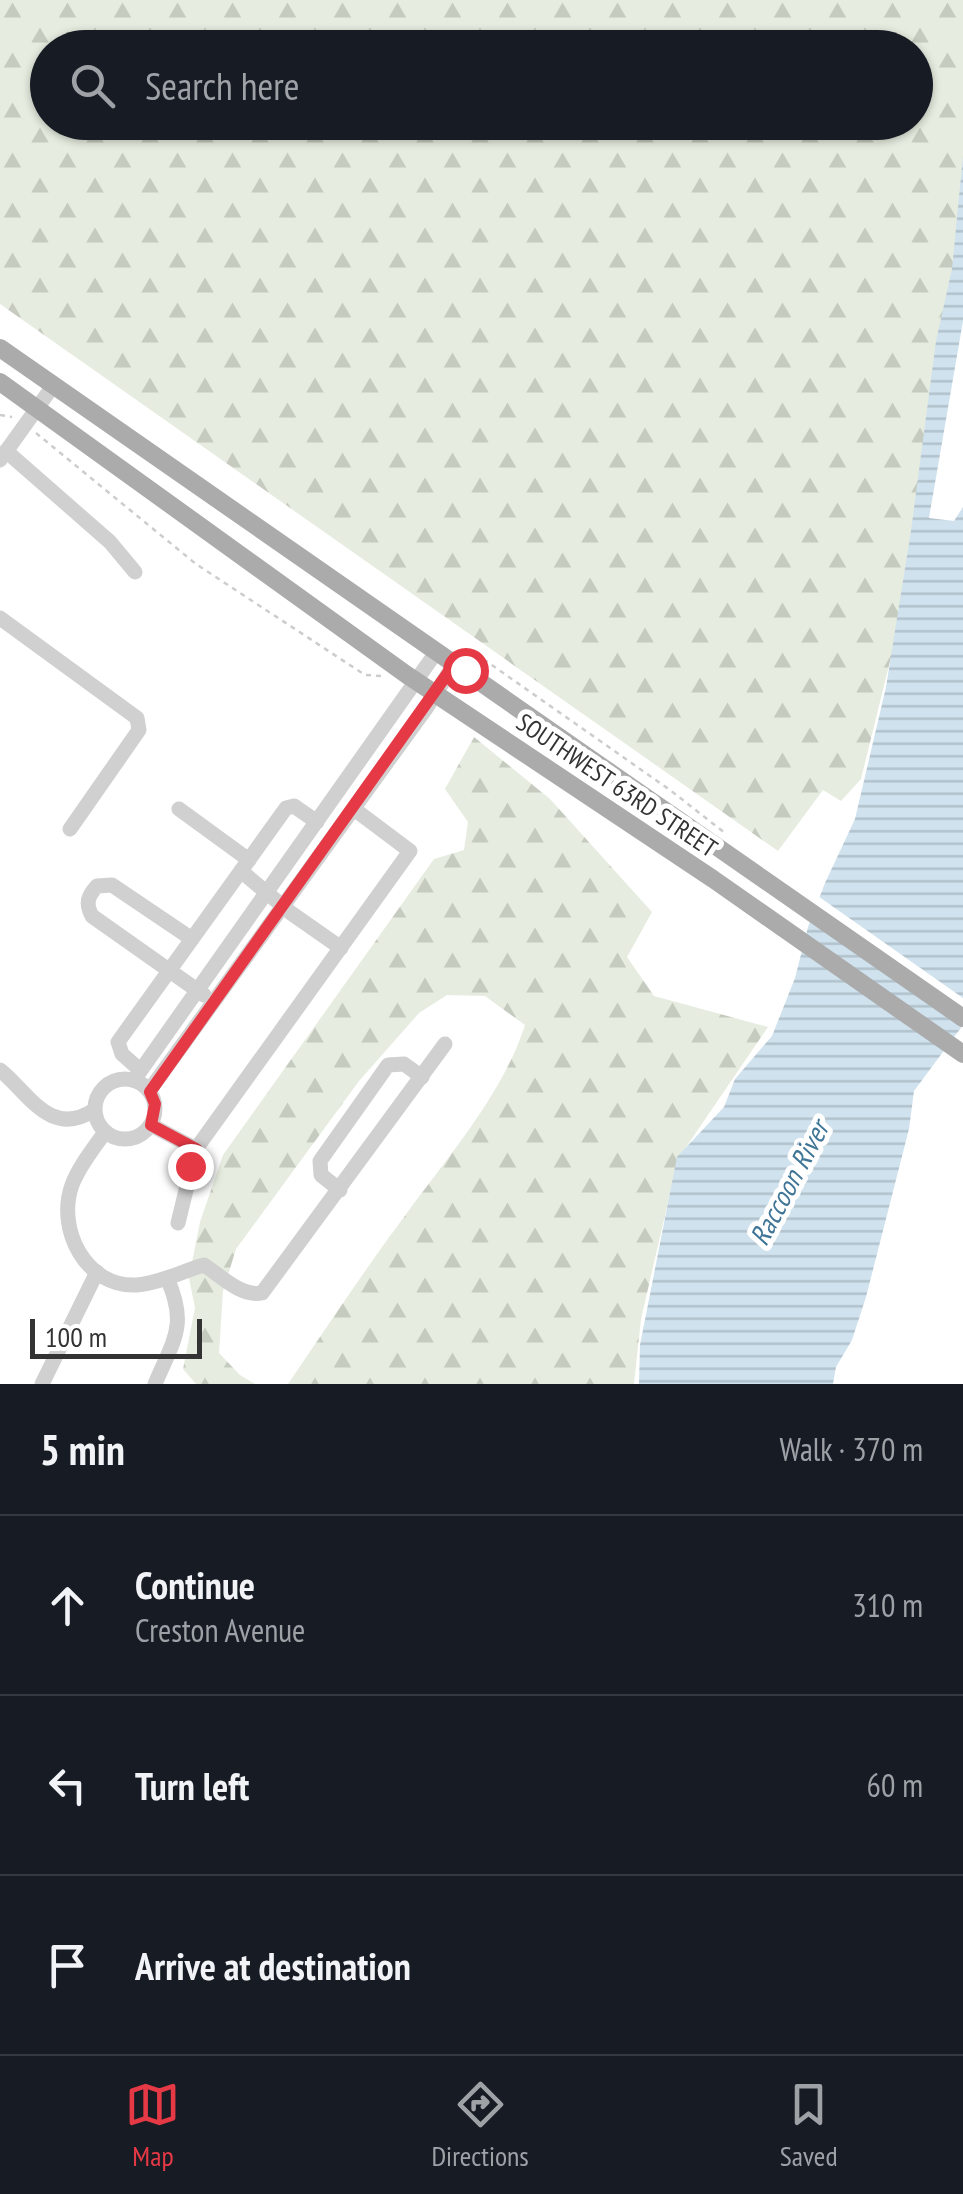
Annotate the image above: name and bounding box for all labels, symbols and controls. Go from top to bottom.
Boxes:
search box [30,30,933,140]
icon: search [65,58,120,113]
text: Search here [145,61,299,110]
route start [443,648,489,694]
street label: SOUTHWEST 63RD STREET [510,706,724,864]
water label: Raccoon River [740,1110,839,1251]
route end [168,1144,214,1190]
scale bar [30,1314,202,1358]
text: 100 m [45,1318,107,1355]
text: 5 min [40,1422,125,1477]
text: Walk · 370 m [779,1428,923,1470]
text: Continue [135,1560,255,1609]
icon: ahead [40,1578,95,1633]
text: 310 m [852,1584,923,1626]
text: Creston Avenue [135,1609,305,1651]
icon: left [40,1758,95,1813]
text: Turn left [135,1761,249,1810]
text: 60 m [867,1764,923,1806]
icon: arrive [40,1938,95,1993]
text: Arrive at destination [135,1941,411,1990]
tab: Map [125,2077,180,2174]
tab: Directions [431,2077,529,2174]
tab: Saved [780,2077,838,2174]

